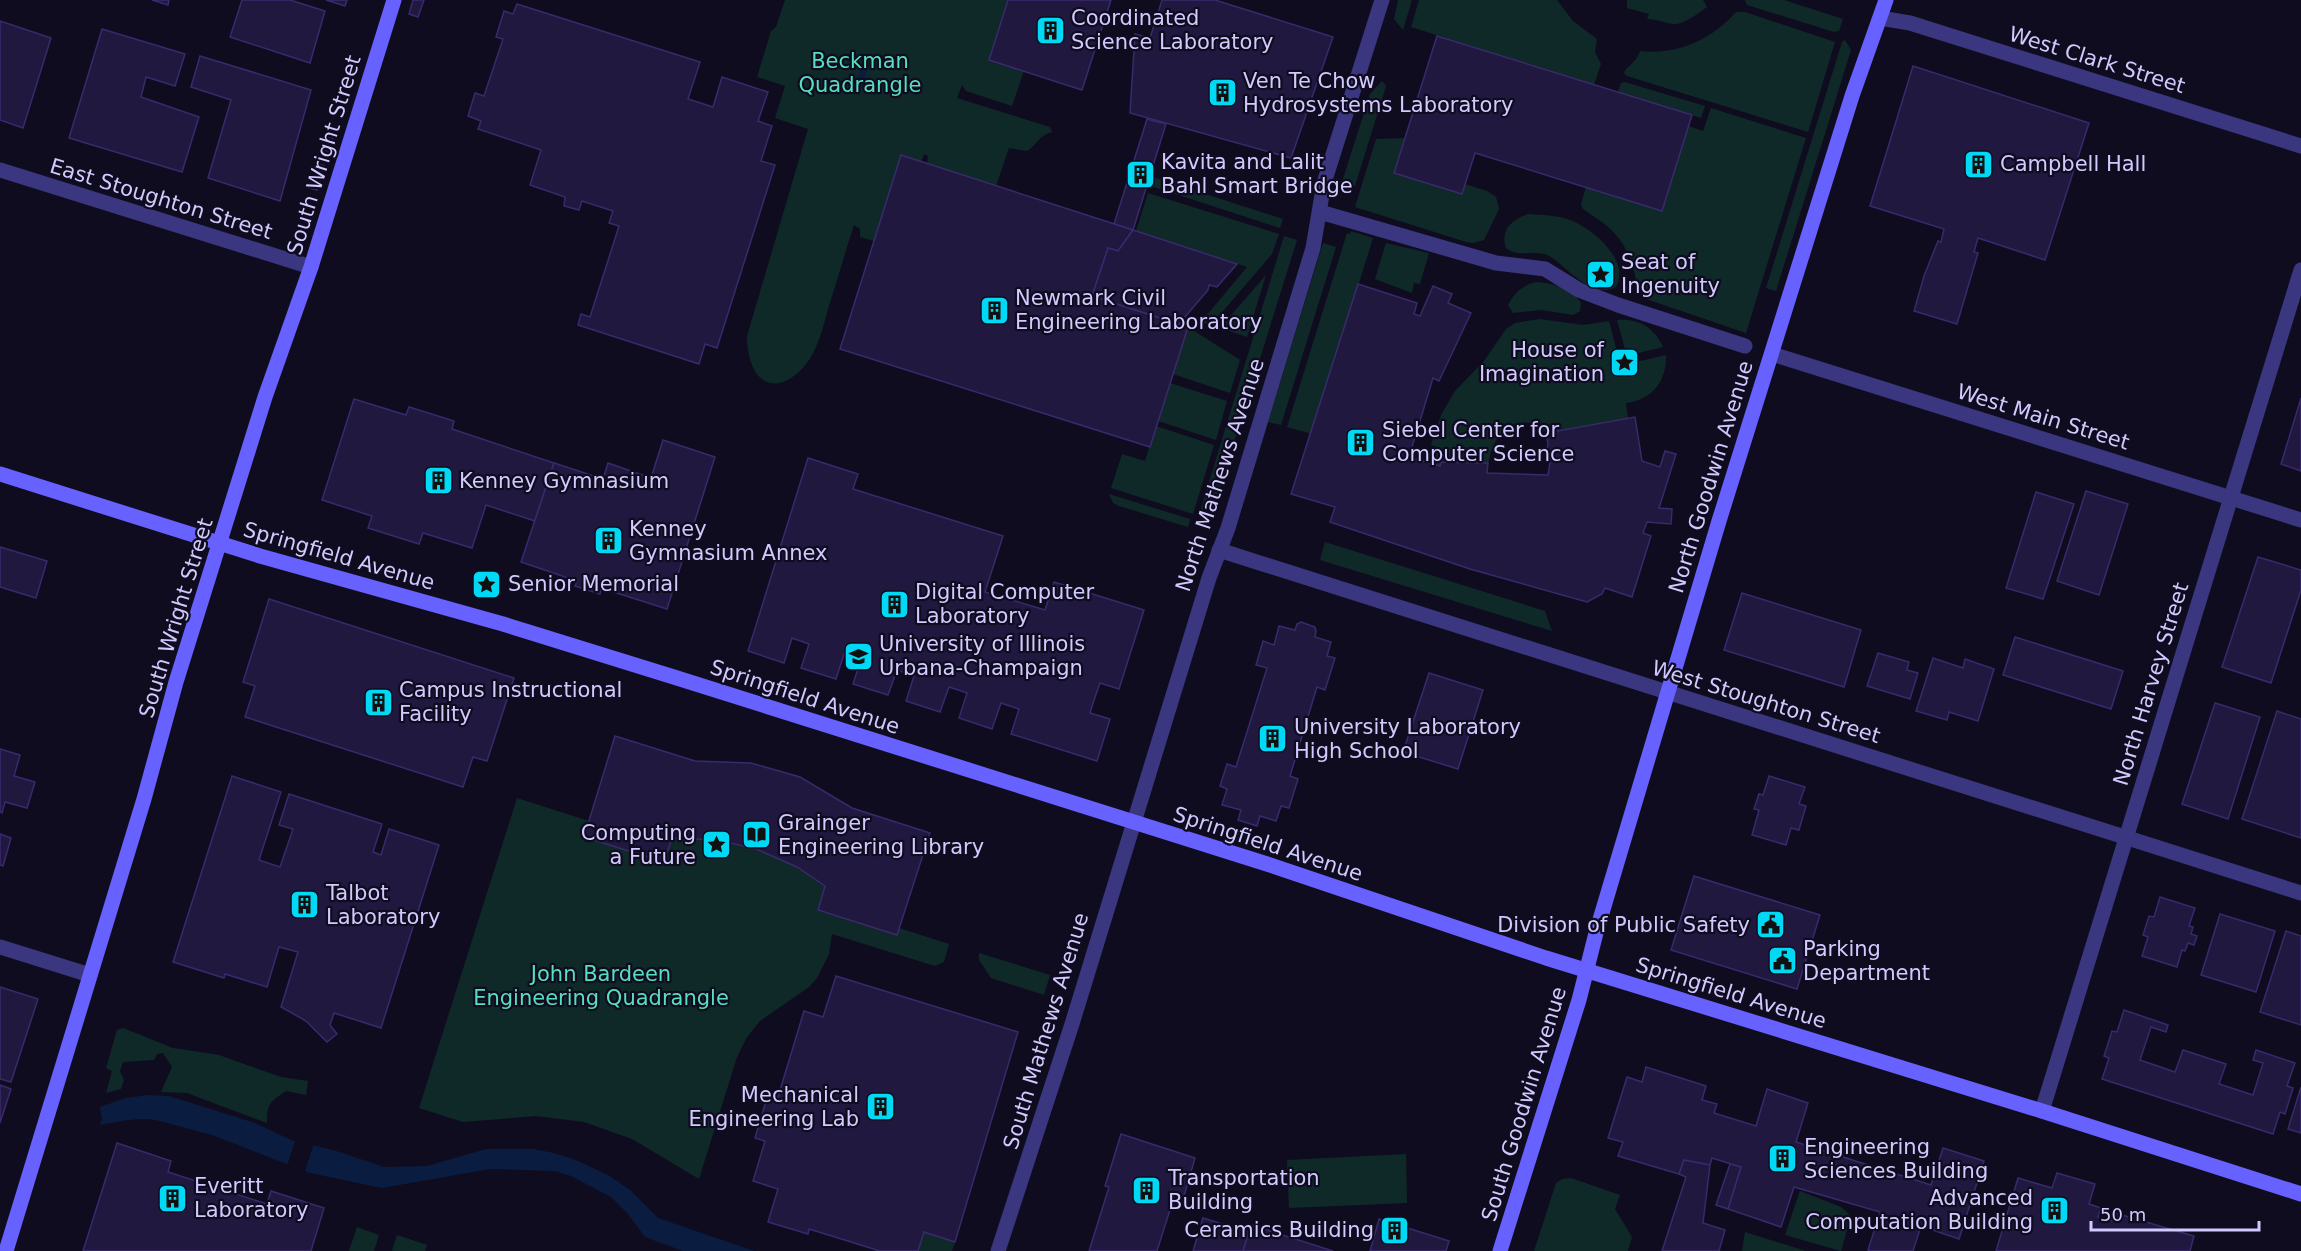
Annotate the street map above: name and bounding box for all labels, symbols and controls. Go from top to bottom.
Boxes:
place label: Coordinated Science Laboratory [1071,6,1273,54]
building icon: Coordinated Science Laboratory [1034,14,1066,46]
street label: West Clark Street [2006,22,2188,98]
park label: Beckman Quadrangle [799,49,921,97]
street label: South Wright Street [282,52,366,258]
place label: Ven Te Chow Hydrosystems Laboratory [1243,69,1514,117]
building icon: Ven Te Chow Hydrosystems Laboratory [1206,77,1238,109]
building icon: Campbell Hall [1963,148,1995,180]
place label: Kavita and Lalit Bahl Smart Bridge [1161,150,1353,198]
place label: Campbell Hall [2000,152,2146,176]
street label: East Stoughton Street [47,154,275,244]
building icon: Kavita and Lalit Bahl Smart Bridge [1124,158,1156,190]
place label: Seat of Ingenuity [1621,250,1720,298]
place icon: Seat of Ingenuity [1584,258,1616,290]
place label: Newmark Civil Engineering Laboratory [1015,286,1262,334]
building icon: Newmark Civil Engineering Laboratory [978,294,1010,326]
place label: House of Imagination [1479,338,1605,386]
place icon: House of Imagination [1609,346,1641,378]
street label: North Mathews Avenue [1171,355,1269,595]
street label: North Goodwin Avenue [1664,358,1758,596]
street label: West Main Street [1954,379,2132,455]
place label: Siebel Center for Computer Science [1382,418,1574,466]
building icon: Siebel Center for Computer Science [1345,426,1377,458]
building icon: Kenney Gymnasium [422,465,454,497]
place label: Kenney Gymnasium [459,469,669,493]
street label: South Wright Street [134,515,218,721]
street label: Springfield Avenue [241,517,437,595]
place label: Kenney Gymnasium Annex [629,517,828,565]
building icon: Kenney Gymnasium Annex [592,525,624,557]
place icon: Senior Memorial [471,568,503,600]
place label: Senior Memorial [508,572,679,596]
place label: Digital Computer Laboratory [915,580,1095,628]
street label: North Harvey Street [2109,580,2193,788]
building icon: Digital Computer Laboratory [878,588,910,620]
place label: University of Illinois Urbana-Champaign [879,632,1085,680]
school or university icon: University of Illinois Urbana-Champaign [842,640,874,672]
street label: Springfield Avenue [707,655,903,739]
street label: West Stoughton Street [1649,656,1883,748]
place label: Campus Instructional Facility [399,678,622,726]
building icon: Campus Instructional Facility [362,686,394,718]
place label: University Laboratory High School [1294,715,1521,763]
building icon: University Laboratory High School [1257,723,1289,755]
street label: Springfield Avenue [1170,802,1366,886]
place label: Grainger Engineering Library [778,811,984,859]
library icon: Grainger Engineering Library [741,819,773,851]
place label: Computing a Future [581,821,696,869]
place icon: Computing a Future [701,829,733,861]
place label: Talbot Laboratory [325,881,440,929]
building icon: Talbot Laboratory [289,889,321,921]
public building icon: Division of Public Safety [1755,909,1787,941]
street label: South Mathews Avenue [999,910,1093,1152]
place label: Division of Public Safety [1497,913,1750,937]
place label: Parking Department [1803,937,1930,985]
public building icon: Parking Department [1766,945,1798,977]
street label: Springfield Avenue [1633,953,1829,1033]
park label: John Bardeen Engineering Quadrangle [473,962,729,1010]
street label: South Goodwin Avenue [1477,984,1571,1224]
place label: Mechanical Engineering Lab [688,1083,859,1131]
building icon: Mechanical Engineering Lab [864,1091,896,1123]
place label: Engineering Sciences Building [1804,1135,1988,1183]
building icon: Engineering Sciences Building [1767,1143,1799,1175]
place label: Transportation Building [1167,1166,1320,1214]
place label: Everitt Laboratory [194,1174,308,1222]
building icon: Transportation Building [1131,1174,1163,1206]
building icon: Everitt Laboratory [157,1182,189,1214]
place label: Advanced Computation Building [1805,1186,2033,1234]
building icon: Advanced Computation Building [2038,1194,2070,1226]
scale bar [2091,1194,2259,1232]
text: 50 m [2100,1204,2146,1225]
building icon: Ceramics Building [1379,1214,1411,1246]
place label: Ceramics Building [1184,1218,1374,1242]

